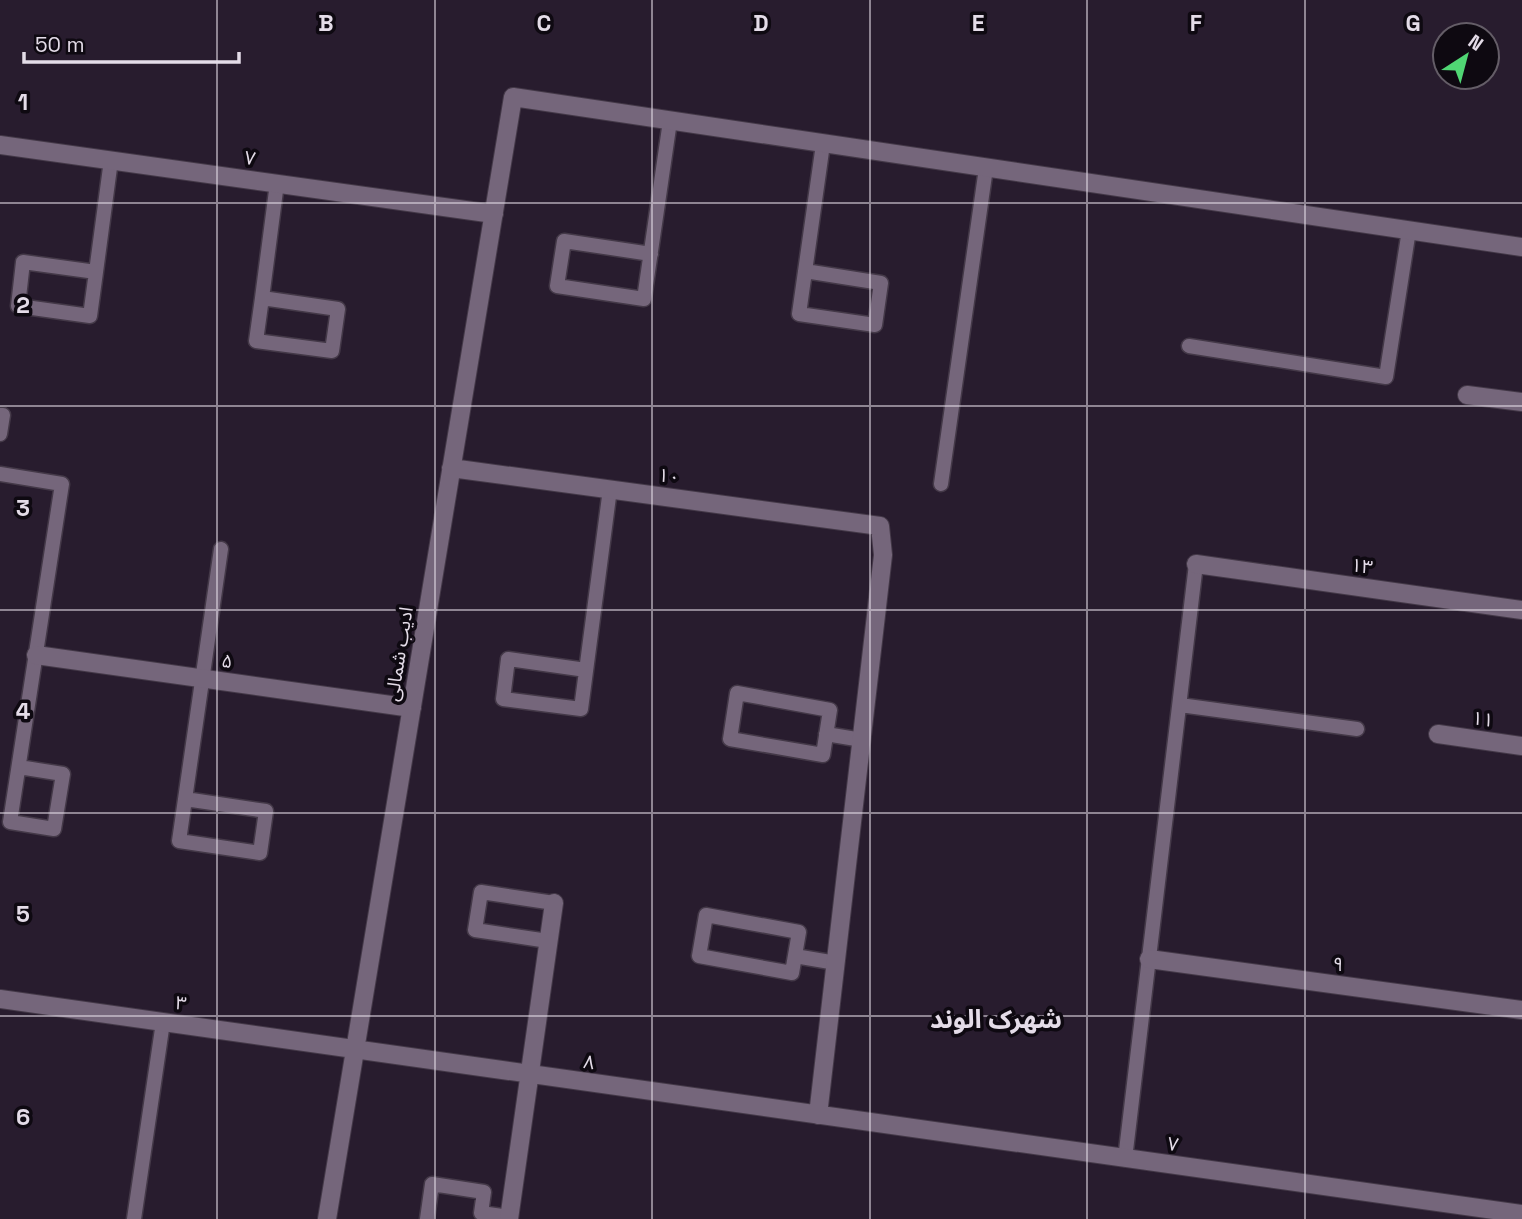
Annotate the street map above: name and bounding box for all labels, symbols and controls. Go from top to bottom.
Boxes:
text: B [318,8,334,38]
text: C [537,8,551,38]
text: D [753,8,769,38]
text: E [972,8,984,38]
text: F [1190,8,1202,38]
text: G [1405,8,1421,38]
scale bar [24,21,240,65]
north arrow [1431,21,1501,91]
text: N [1463,29,1488,57]
text: 50 m [35,31,85,58]
text: 1 [18,87,28,117]
street label: ۷ [243,145,257,171]
text: 2 [16,290,30,320]
street label: ۱۰ [656,462,682,490]
text: 3 [16,493,30,523]
street label: ۱۳ [1349,552,1375,580]
street label: ادیب شمالی [379,605,419,703]
street label: ۵ [220,648,234,674]
text: 4 [16,696,31,726]
street label: ۱۱ [1470,705,1496,733]
text: 5 [16,899,30,929]
street label: ۹ [1331,951,1345,977]
street label: ۳ [174,990,188,1016]
district label: شهرک الوند [930,1002,1062,1036]
street label: ۸ [582,1049,596,1075]
text: 6 [16,1102,30,1132]
street label: ۷ [1166,1131,1180,1157]

